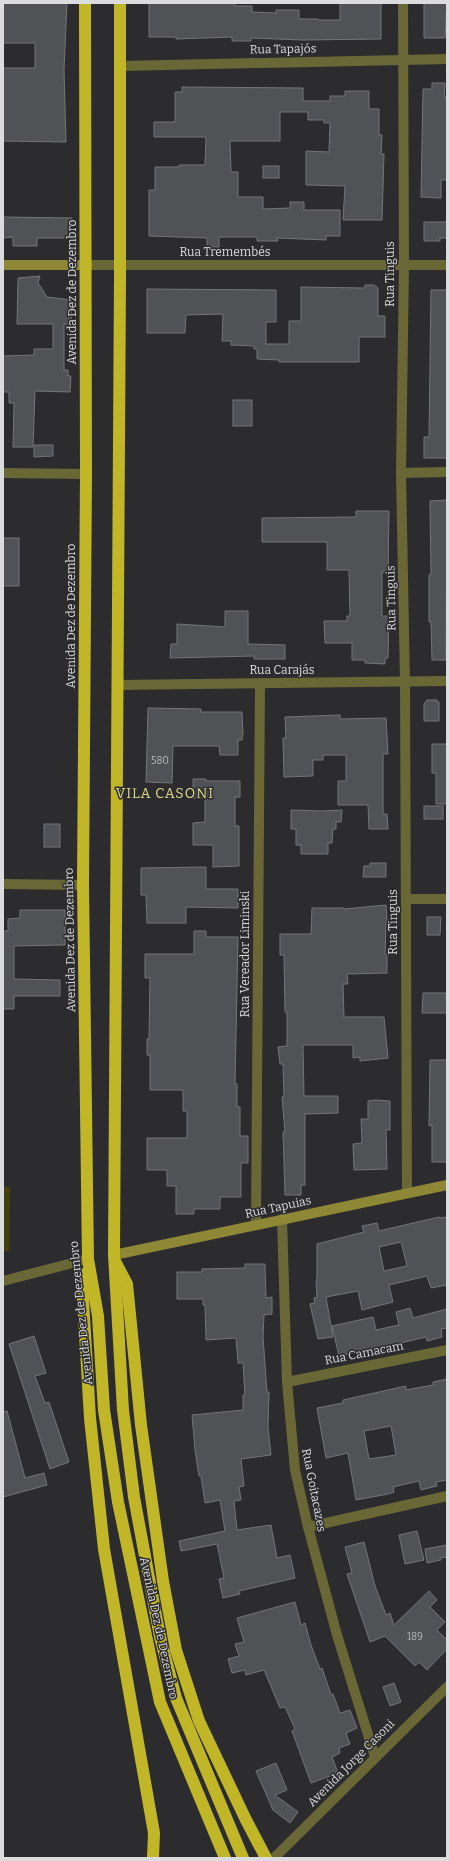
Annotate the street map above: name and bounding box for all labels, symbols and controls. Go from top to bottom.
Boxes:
street label: Rua Tapajós [250,41,317,57]
street label: Avenida Dez de Dezembro [65,220,79,364]
street label: Rua Tinguis [383,241,397,307]
street label: Rua Tremembés [179,245,271,259]
street label: Avenida Dez de Dezembro [64,544,78,688]
street label: Rua Tinguis [383,565,399,631]
street label: Rua Carajás [249,663,315,677]
house number: 580 [151,755,169,767]
district label: VILA CASONI [116,785,214,802]
street label: Avenida Dez de Dezembro [62,867,78,1013]
street label: Rua Tinguis [386,889,400,955]
street label: Rua Vereador Liminski [238,890,252,1017]
street label: Rua Tapuias [244,1193,313,1221]
street label: Avenida Dez de Dezembro [66,1240,96,1386]
street label: Rua Camacam [323,1338,405,1368]
street label: Rua Goitacazes [299,1447,329,1533]
street label: Avenida Dez de Dezembro [137,1556,181,1700]
house number: 189 [407,1631,423,1643]
street label: Avenida Jorge Casoni [305,1716,398,1809]

